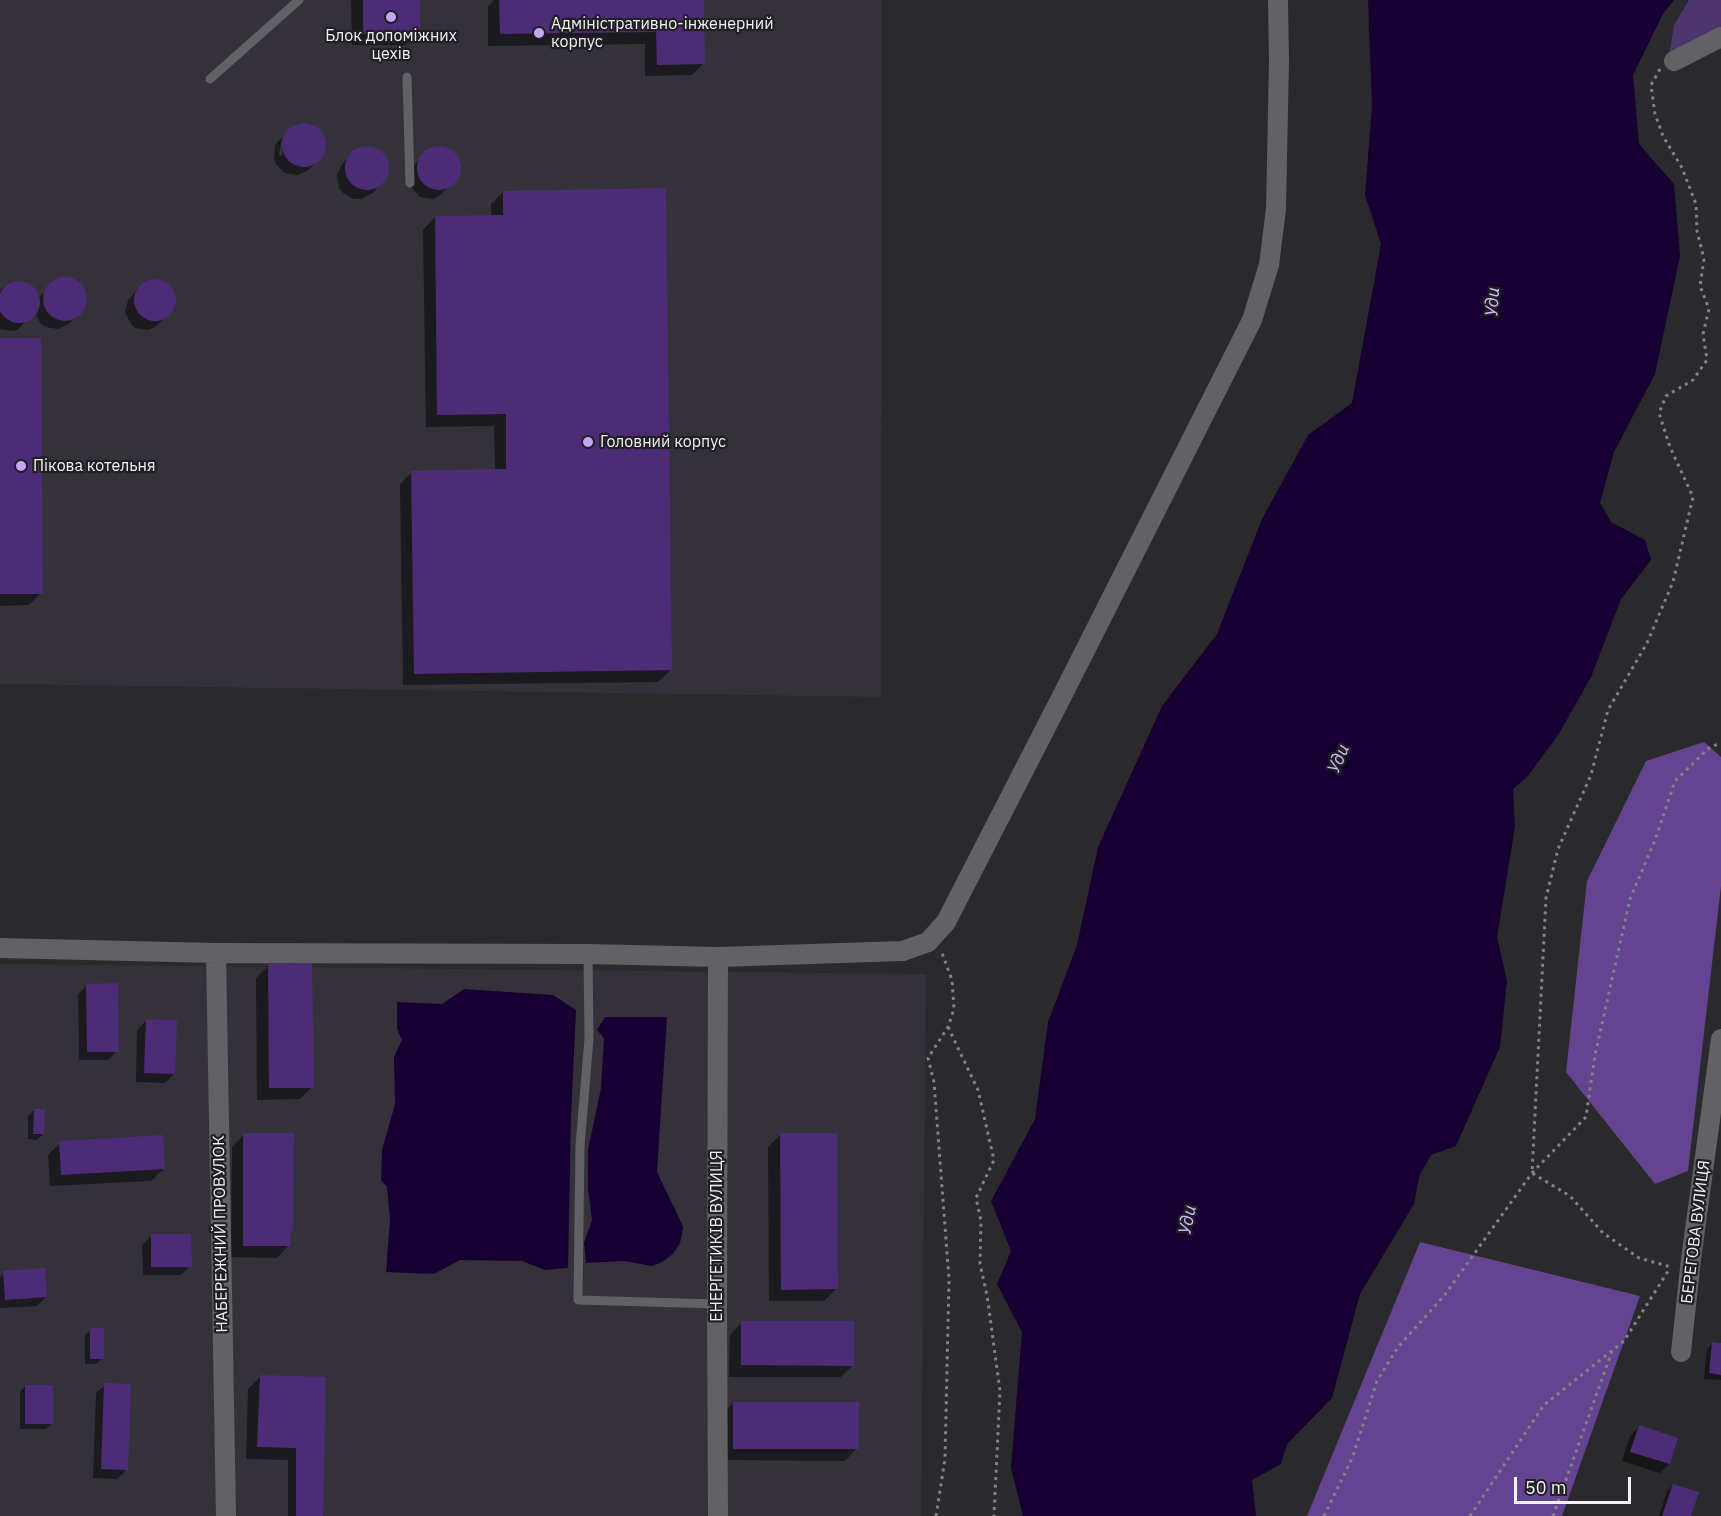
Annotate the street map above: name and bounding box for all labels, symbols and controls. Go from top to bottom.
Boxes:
marker: Блок допоміжних цехів [384,10,398,24]
place label: Адміністративно-інженерний корпус [551,14,774,52]
place label: Блок допоміжних цехів [325,26,457,64]
marker: Адміністративно-інженерний корпус [532,26,546,40]
water label: Уди [1481,287,1505,317]
place label: Головний корпус [600,432,726,452]
marker: Головний корпус [581,435,595,449]
place label: Пікова котельня [33,456,156,476]
marker: Пікова котельня [14,459,28,473]
water label: Уди [1323,741,1355,777]
street label: НАБЕРЕЖНИЙ ПРОВУЛОК [210,1135,232,1333]
street label: ЕНЕРГЕТИКІВ ВУЛИЦЯ [707,1150,727,1322]
street label: БЕРЕГОВА ВУЛИЦЯ [1678,1159,1714,1305]
water label: Уди [1174,1203,1202,1237]
scale bar [1517,1465,1634,1503]
text: 50 m [1525,1476,1567,1499]

